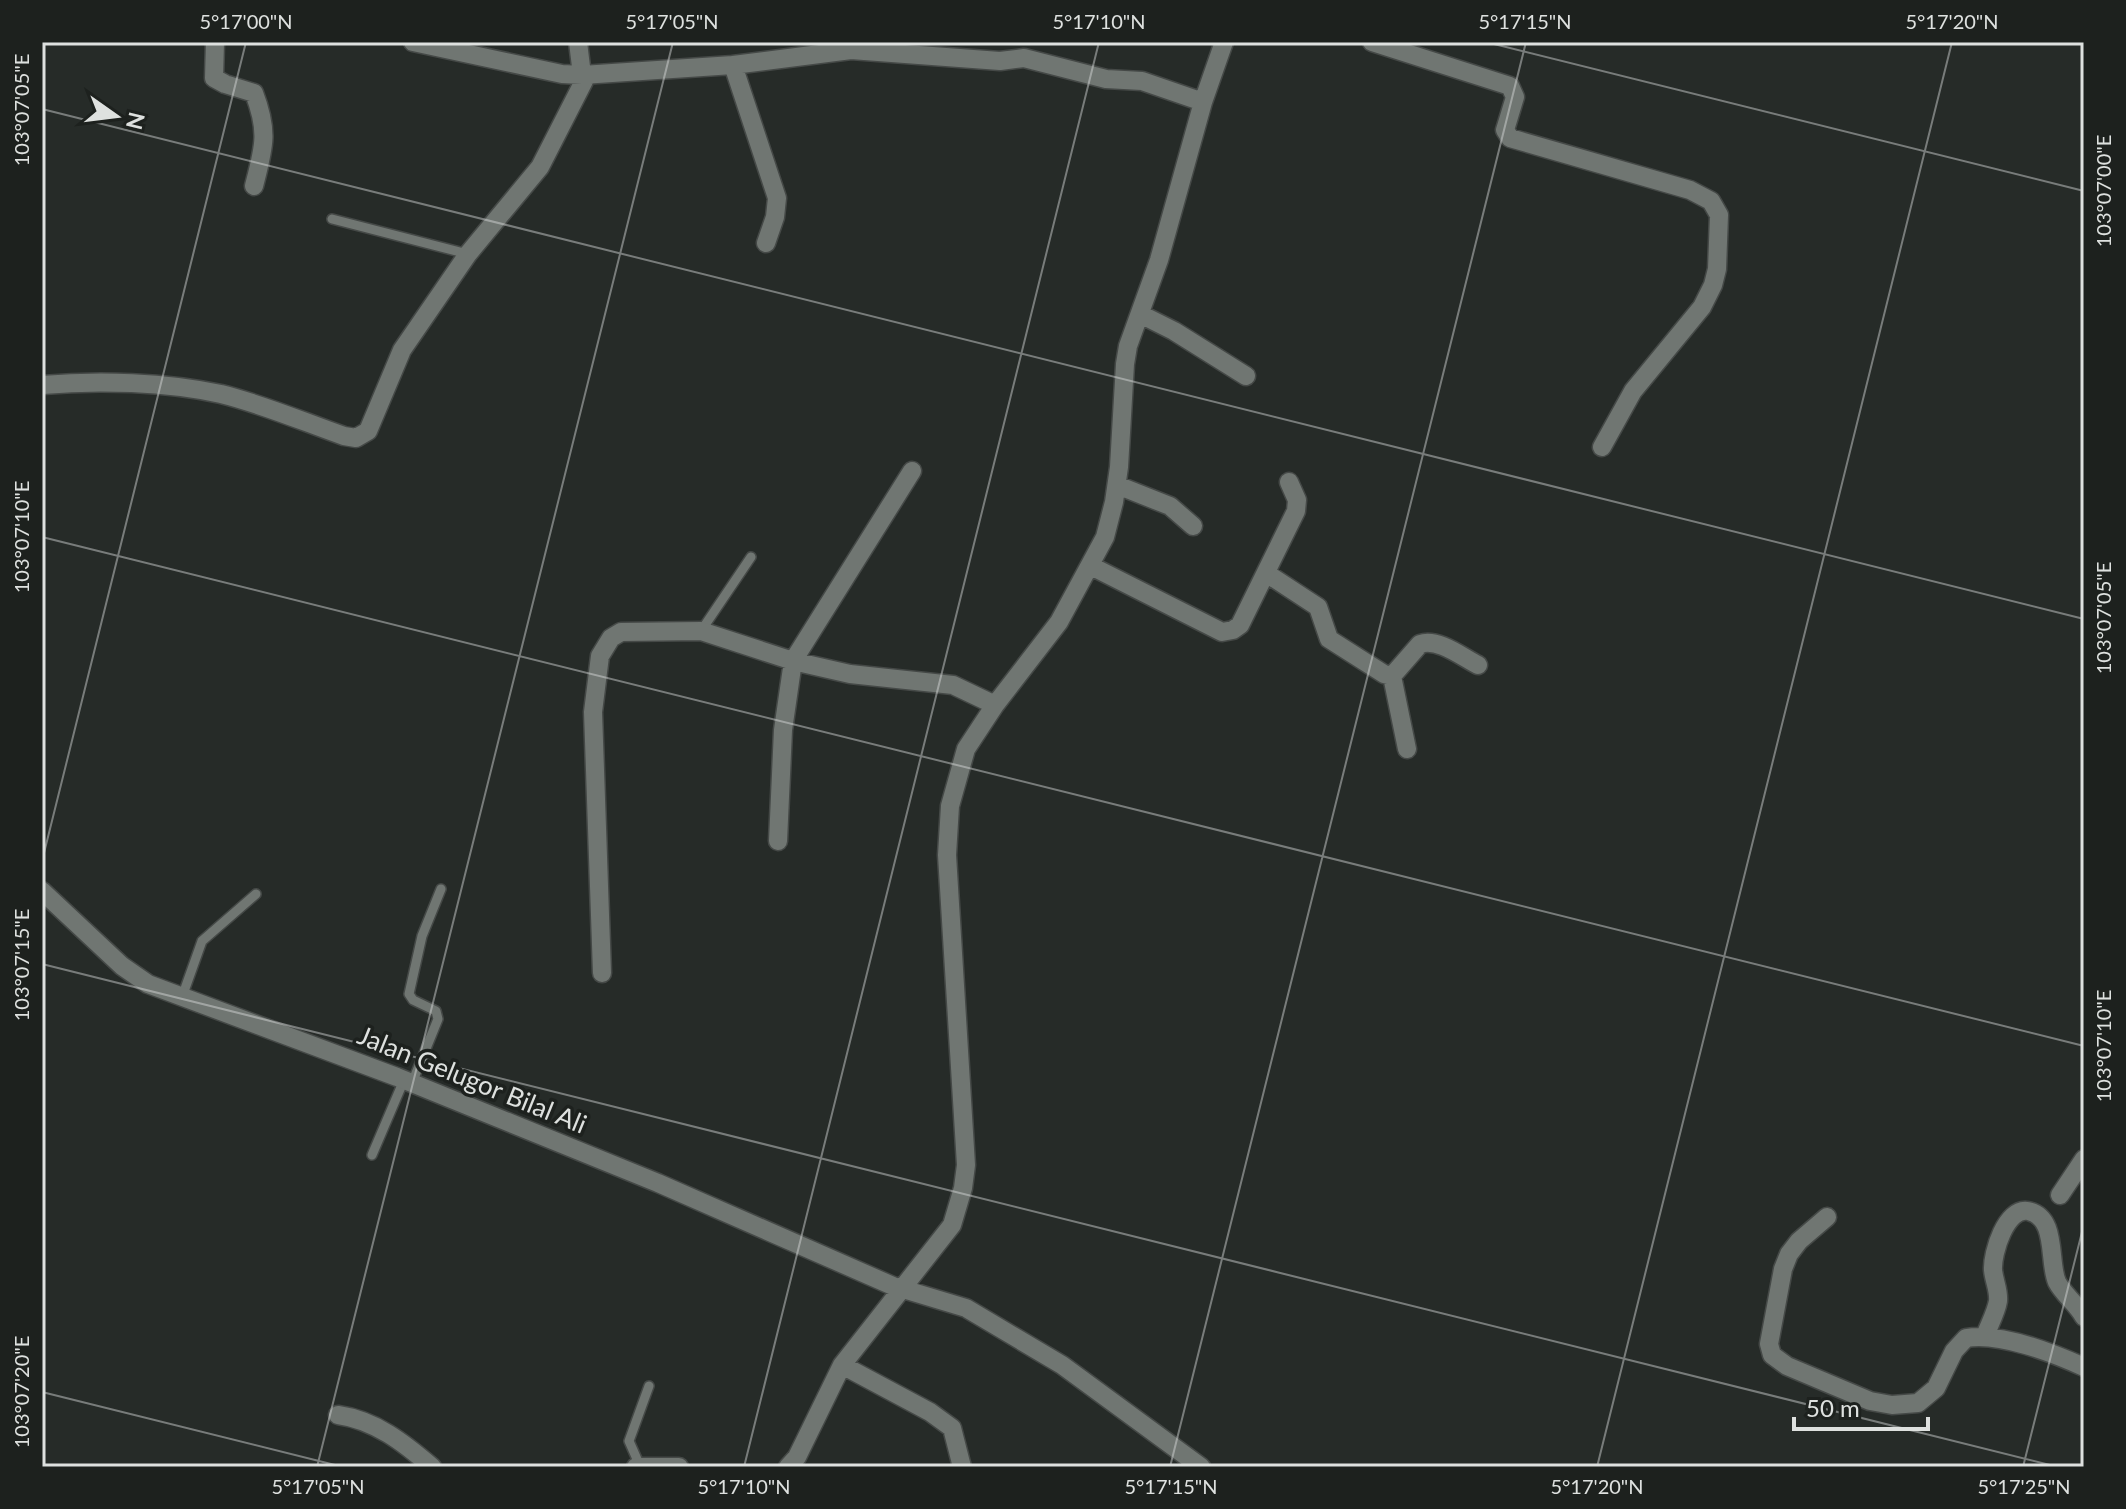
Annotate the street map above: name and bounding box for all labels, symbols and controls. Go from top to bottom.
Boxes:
text: 5°17'00"N [199,9,293,33]
text: 5°17'05"N [625,9,719,33]
text: 5°17'10"N [1052,9,1146,33]
text: 5°17'15"N [1478,9,1572,33]
text: 5°17'20"N [1905,9,1999,33]
text: 103°07'05"E [9,54,33,166]
north arrow [76,76,156,156]
text: N [121,109,151,132]
text: 103°07'00"E [2091,135,2115,247]
text: 103°07'10"E [9,481,33,593]
text: 103°07'05"E [2091,562,2115,674]
text: 103°07'15"E [9,909,33,1021]
text: 103°07'10"E [2091,990,2115,1102]
street label: Jalan Gelugor Bilal Ali [353,1019,592,1140]
text: 103°07'20"E [9,1336,33,1448]
scale bar [1794,1381,1928,1431]
text: 50 m [1806,1393,1860,1422]
text: 5°17'05"N [271,1474,365,1498]
text: 5°17'10"N [697,1474,791,1498]
text: 5°17'15"N [1124,1474,1218,1498]
text: 5°17'20"N [1550,1474,1644,1498]
text: 5°17'25"N [1977,1474,2071,1498]

